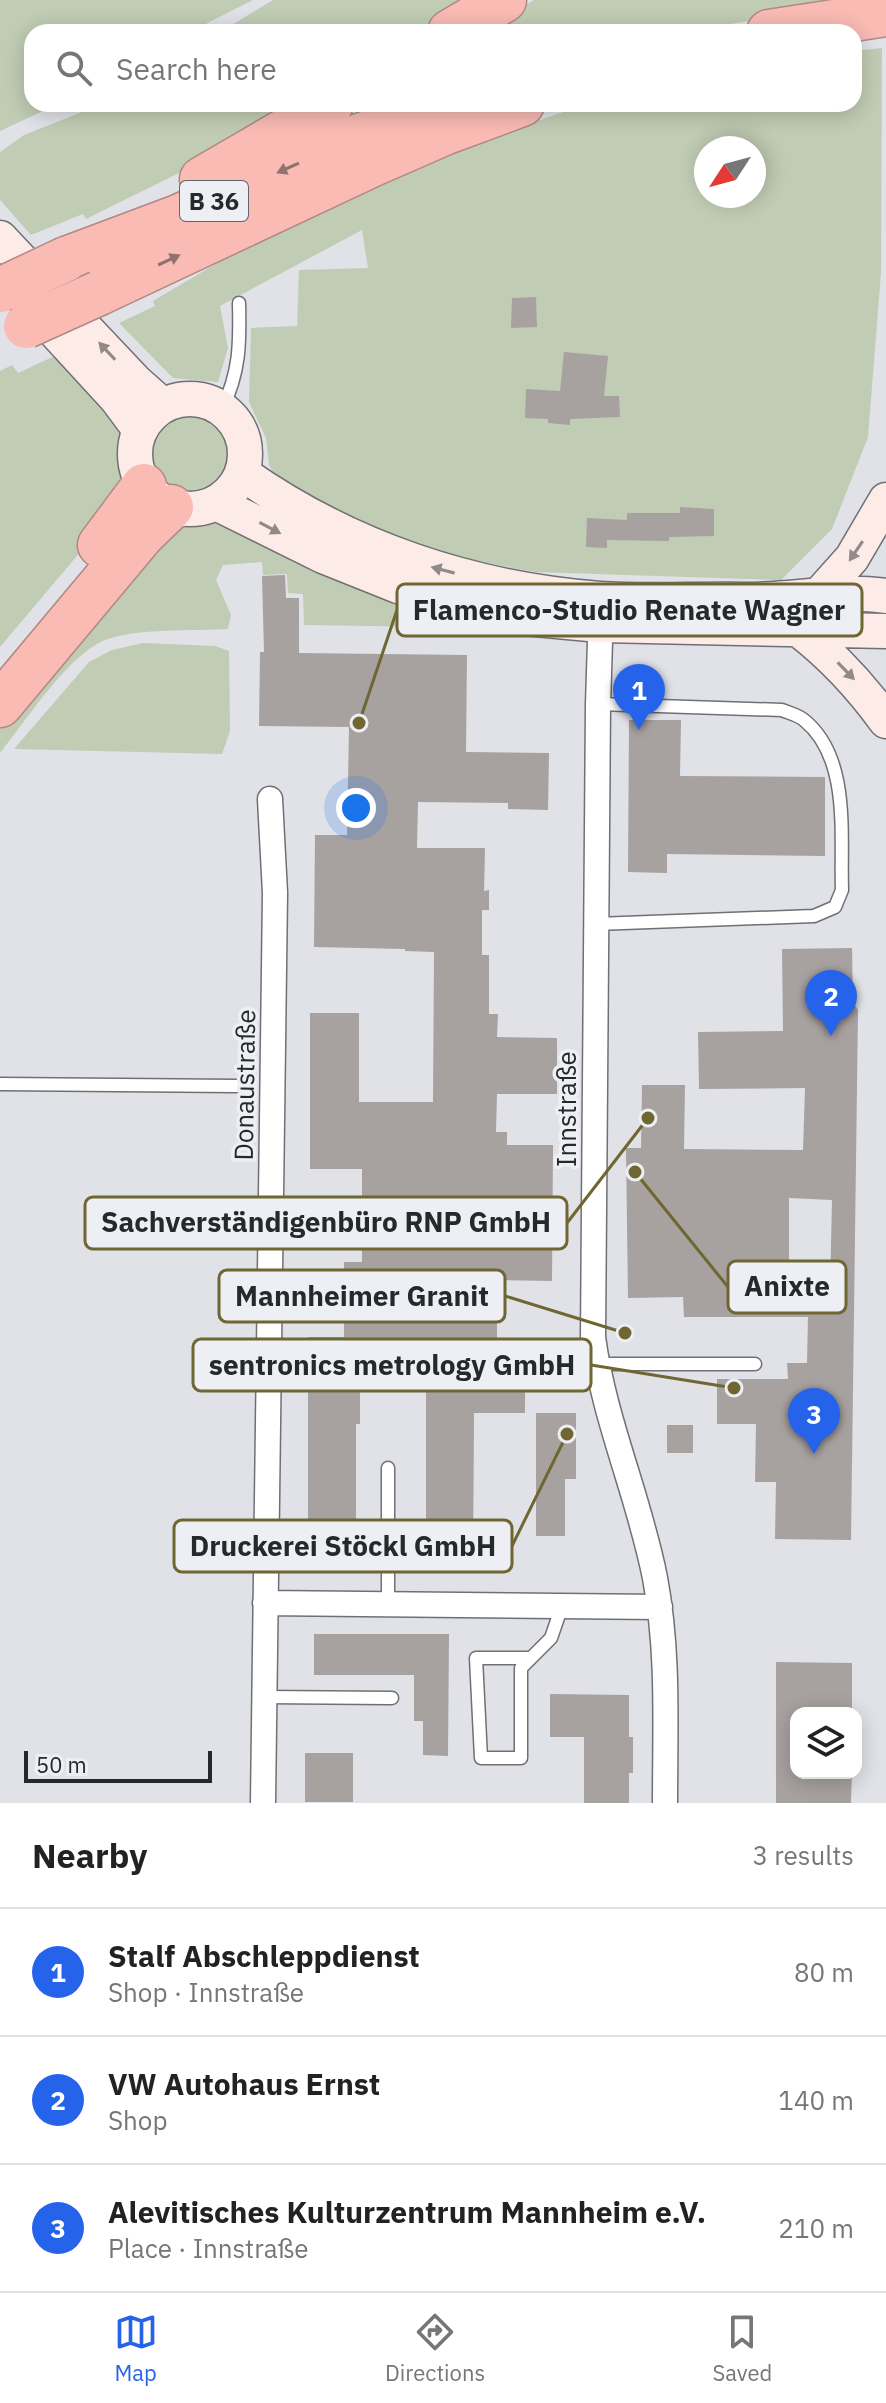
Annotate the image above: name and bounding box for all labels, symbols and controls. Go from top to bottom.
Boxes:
search box [24,24,862,112]
icon: search [52,46,96,90]
text: Search here [116,49,277,88]
north arrow [694,136,766,208]
one-way arrow [276,161,300,174]
road number: B 36 [180,181,248,221]
one-way arrow [157,253,181,267]
one-way arrow [98,342,116,361]
one-way arrow [259,522,282,535]
one-way arrow [849,540,864,561]
one-way arrow [430,564,455,576]
callout: Flamenco-Studio Renate Wagner [397,584,862,636]
text: Flamenco-Studio Renate Wagner [413,591,845,628]
one-way arrow [837,661,855,680]
pin: 1 [613,664,665,730]
your location [336,788,376,828]
pin: 2 [805,970,857,1036]
street label: Donaustraße [226,1009,262,1161]
street label: Innstraße [549,1051,583,1167]
callout: Sachverständigenbüro RNP GmbH [85,1197,567,1249]
text: Sachverständigenbüro RNP GmbH [101,1203,551,1240]
callout: Anixte [728,1261,846,1313]
text: Anixte [744,1267,830,1304]
callout: Mannheimer Granit [219,1270,505,1322]
text: Mannheimer Granit [235,1277,489,1314]
callout: sentronics metrology GmbH [193,1339,591,1391]
text: sentronics metrology GmbH [209,1346,575,1383]
pin: 3 [788,1388,840,1454]
callout: Druckerei Stöckl GmbH [174,1520,512,1572]
text: Druckerei Stöckl GmbH [190,1527,496,1564]
map controls [790,1707,862,1779]
button: layers [790,1707,862,1779]
scale bar [24,1747,212,1783]
text: 50 m [36,1750,87,1779]
text: Nearby [32,1833,147,1877]
text: 3 results [752,1838,854,1872]
text: Stalf Abschleppdienst [108,1936,420,1975]
text: 1 [50,1955,66,1989]
text: 80 m [794,1955,854,1989]
text: Shop · Innstraße [108,1975,304,2009]
text: VW Autohaus Ernst [108,2064,380,2103]
text: 2 [50,2083,66,2117]
text: 140 m [778,2083,854,2117]
text: Shop [108,2103,168,2137]
text: Alevitisches Kulturzentrum Mannheim e.V. [108,2192,706,2231]
text: 3 [50,2211,66,2245]
text: 210 m [778,2211,854,2245]
text: Place · Innstraße [108,2231,308,2265]
tab: Map [114,2310,158,2387]
tab: Directions [385,2310,485,2387]
tab: Saved [712,2310,772,2387]

